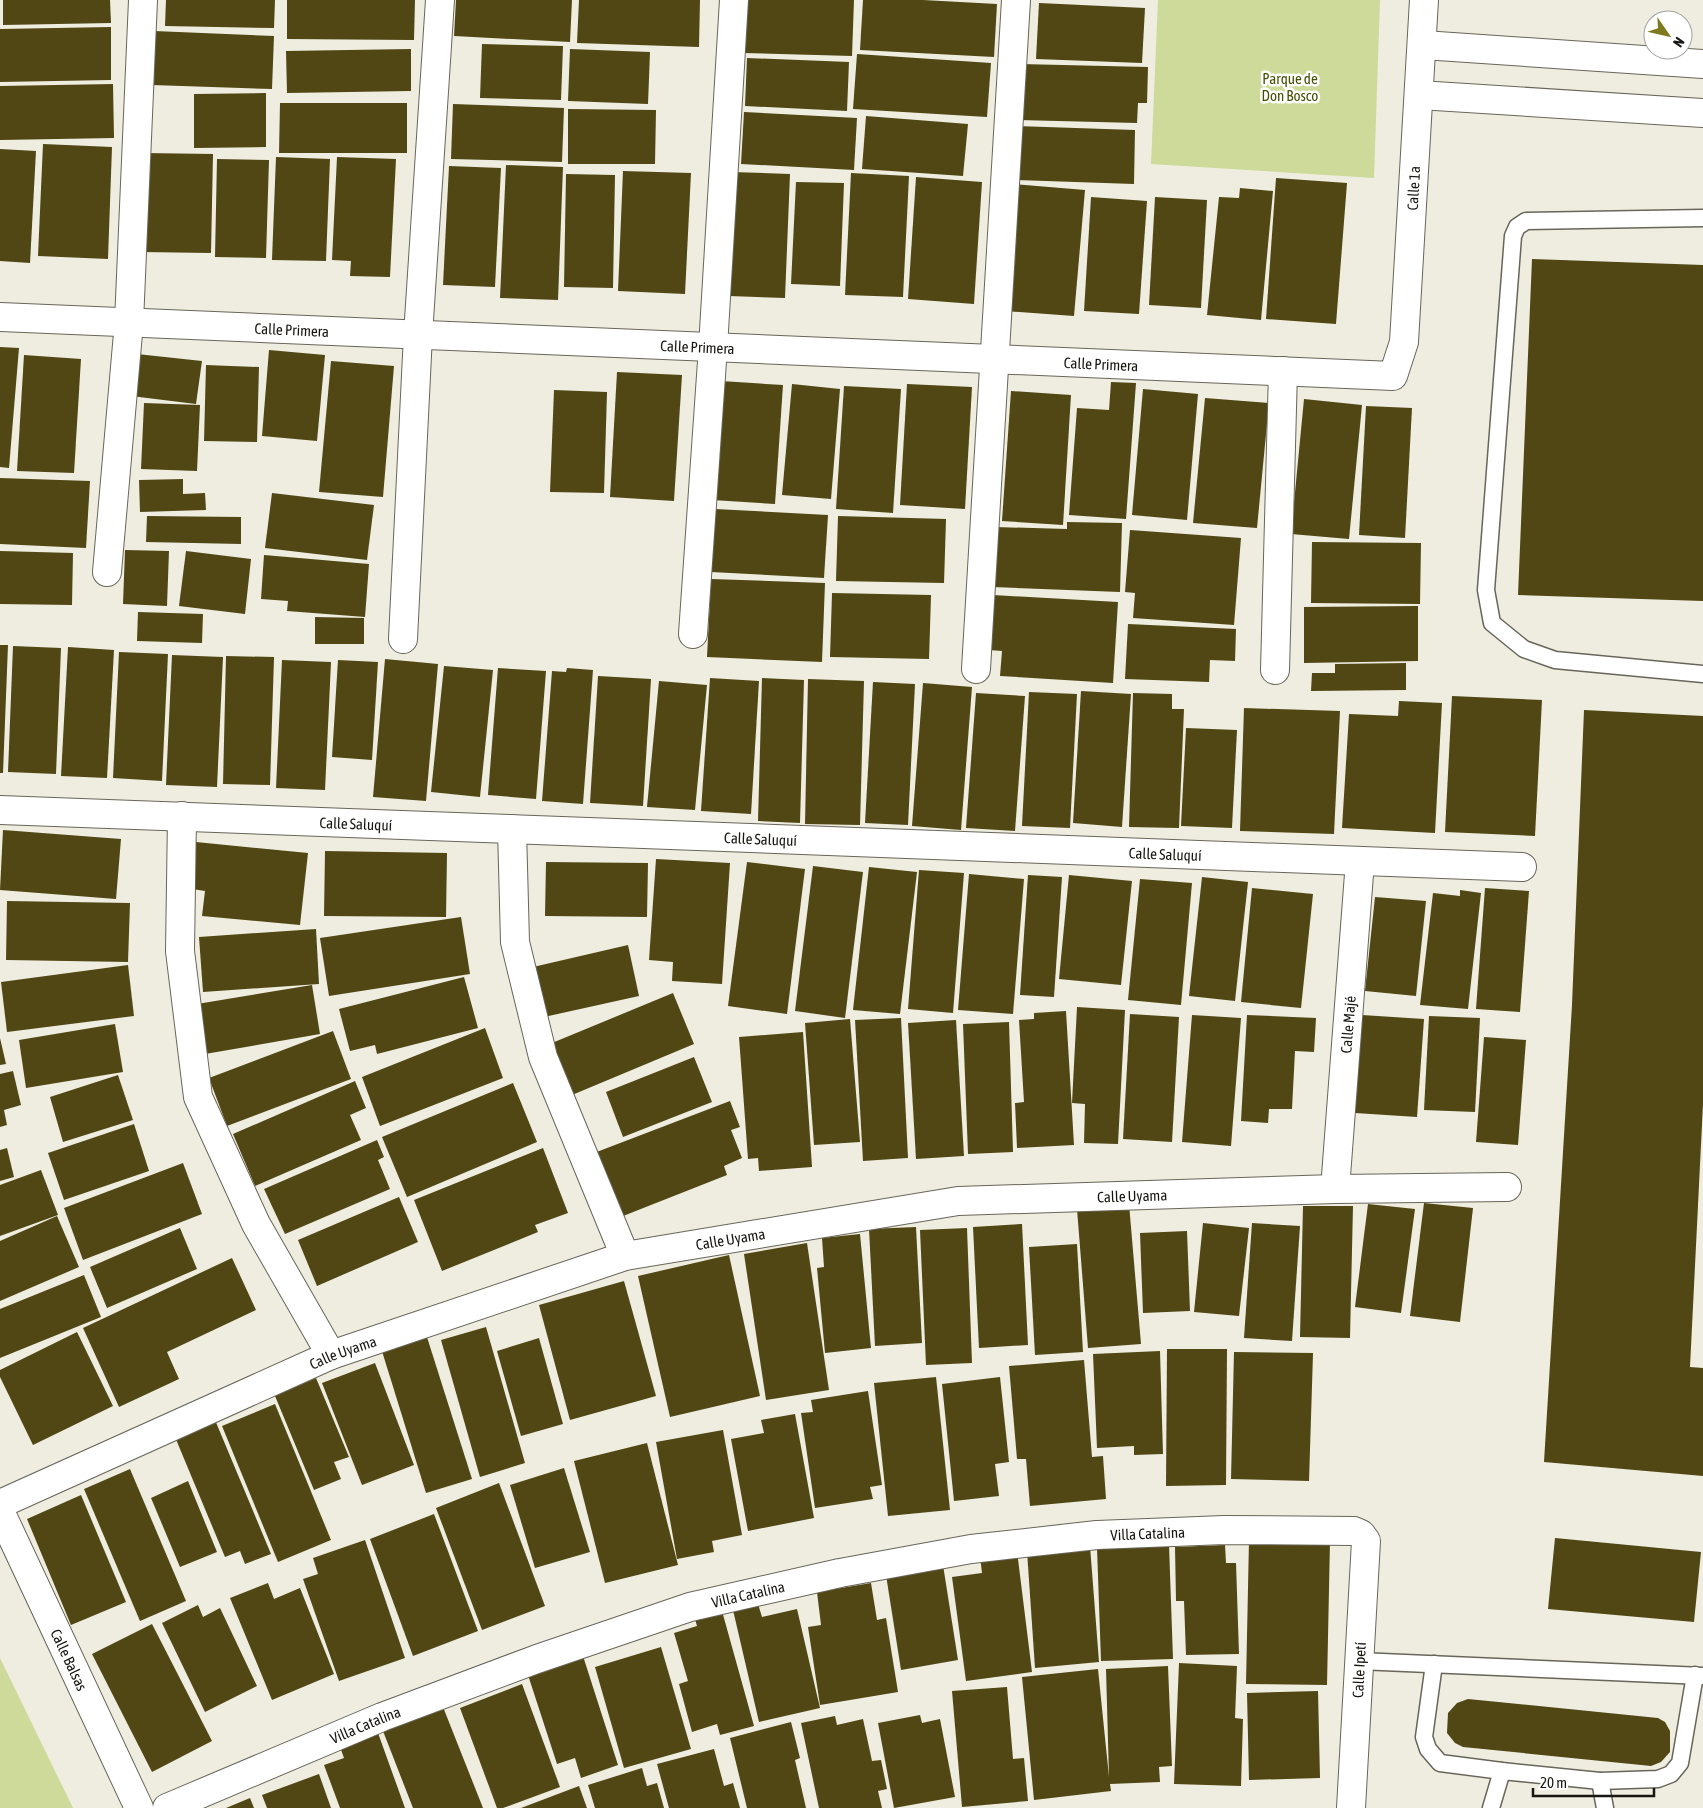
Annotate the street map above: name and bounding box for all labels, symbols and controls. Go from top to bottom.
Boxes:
north arrow [1643,10,1693,60]
text: N [1670,34,1688,50]
park label: Parque de Don Bosco [1262,70,1318,104]
street label: Calle 1a [1403,166,1423,211]
street label: Calle Primera [254,319,329,339]
street label: Calle Primera [660,336,735,357]
street label: Calle Primera [1063,354,1139,374]
street label: Calle Saluquí [319,813,393,833]
street label: Calle Saluquí [724,829,798,848]
street label: Calle Saluquí [1128,844,1202,864]
street label: Calle Majé [1337,995,1358,1054]
street label: Calle Uyama [1097,1186,1168,1205]
street label: Calle Uyama [694,1224,766,1253]
street label: Calle Uyama [306,1332,378,1372]
street label: Villa Catalina [1110,1523,1185,1543]
street label: Villa Catalina [710,1577,786,1610]
street label: Calle Balsas [48,1626,91,1693]
street label: Calle Ipetí [1349,1641,1369,1698]
street label: Villa Catalina [327,1702,403,1747]
scale bar [1533,1766,1654,1798]
text: 20 m [1540,1774,1567,1791]

